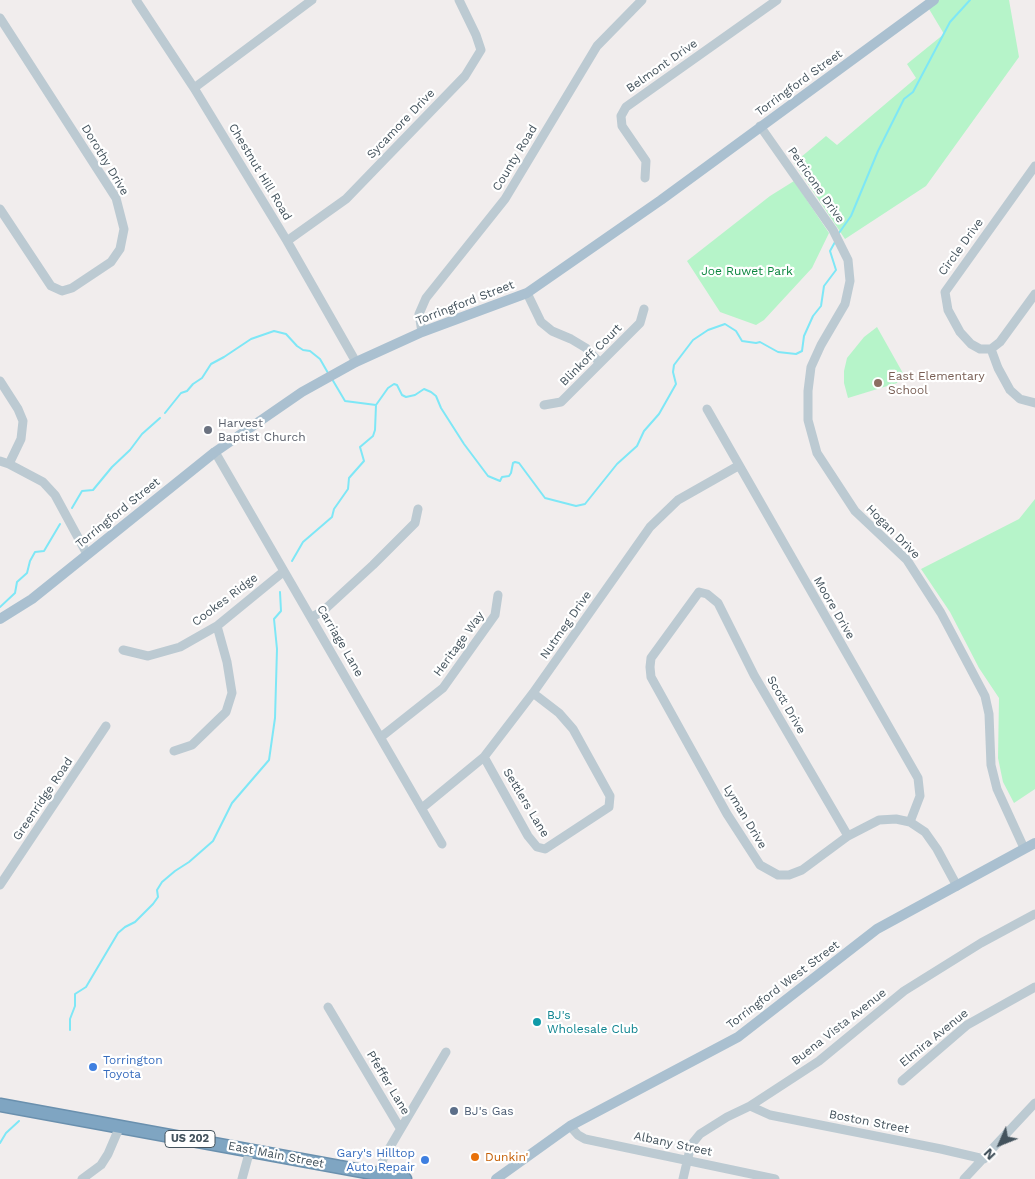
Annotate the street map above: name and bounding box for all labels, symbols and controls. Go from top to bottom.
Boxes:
street label: Belmont Drive [624,36,700,96]
street label: Torringford Street [753,47,845,119]
street label: Sycamore Drive [364,86,438,162]
street label: Chestnut Hill Road [225,121,295,223]
street label: Dorothy Drive [78,122,132,198]
street label: County Road [490,122,540,194]
street label: Petricone Drive [784,144,848,226]
street label: Circle Drive [935,216,987,278]
park label: Joe Ruwet Park [701,264,793,278]
street label: Torringford Street [414,278,516,328]
street label: Blinkoff Court [557,321,625,389]
place label: East Elementary School [888,369,985,397]
marker: East Elementary School [872,377,884,389]
place label: Harvest Baptist Church [218,416,306,444]
marker: Harvest Baptist Church [202,424,214,436]
street label: Torringford Street [73,475,163,551]
street label: Hogan Drive [863,502,923,562]
street label: Cookes Ridge [189,571,261,629]
street label: Moore Drive [810,574,858,642]
street label: Nutmeg Drive [537,588,595,662]
street label: Carriage Lane [314,603,366,679]
street label: Heritage Way [431,609,487,679]
street label: Scott Drive [764,673,808,737]
street label: Greenridge Road [10,755,76,843]
street label: Settlers Lane [500,766,552,840]
street label: Lyman Drive [720,782,770,852]
street label: Torringford West Street [724,938,842,1032]
street label: Buena Vista Avenue [789,986,889,1068]
street label: Elmira Avenue [897,1006,971,1070]
place label: BJ's Wholesale Club [547,1008,638,1036]
marker: BJ's Wholesale Club [531,1016,543,1028]
street label: Pfeffer Lane [363,1048,413,1118]
place label: Torrington Toyota [103,1053,163,1081]
marker: Torrington Toyota [87,1061,99,1073]
place label: BJ's Gas [464,1104,513,1118]
marker: BJ's Gas [448,1105,460,1117]
street label: Boston Street [828,1107,910,1137]
north arrow [975,1119,1025,1169]
street label: Albany Street [633,1129,713,1159]
road number: US 202 [165,1130,215,1148]
street label: East Main Street [227,1139,325,1171]
text: N [980,1145,999,1164]
place label: Gary's Hilltop Auto Repair [337,1146,415,1174]
place label: Dunkin' [485,1150,528,1164]
marker: Dunkin' [469,1151,481,1163]
marker: Gary's Hilltop Auto Repair [419,1154,431,1166]

